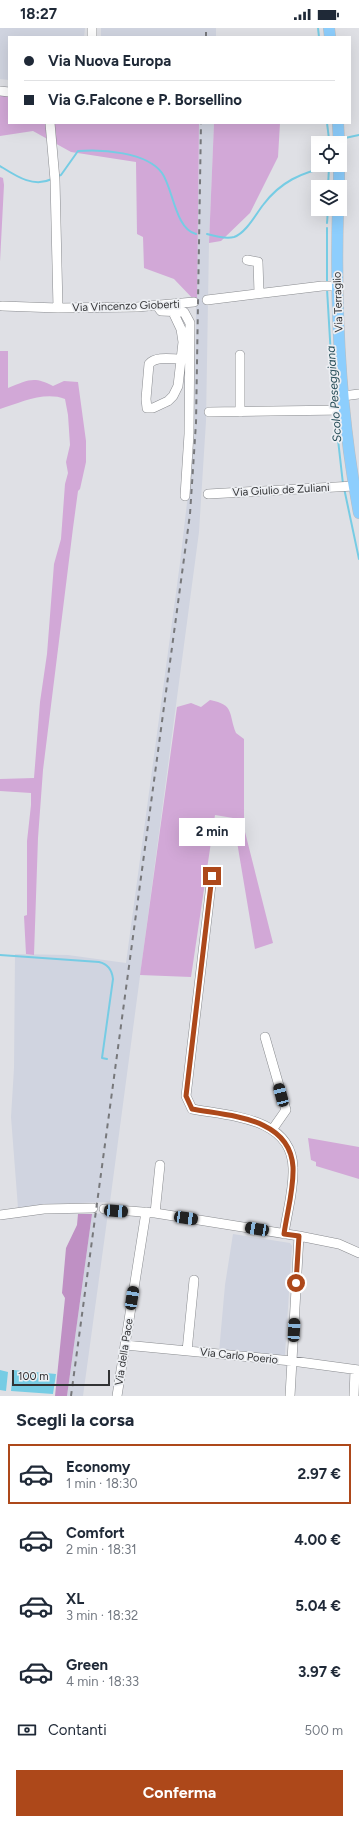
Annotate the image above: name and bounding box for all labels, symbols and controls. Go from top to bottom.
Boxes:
text: 18:27 [20,5,57,23]
text: Via Nuova Europa [48,52,171,70]
text: Via G.Falcone e P. Borsellino [48,91,242,109]
map controls [311,136,347,216]
button: locate [311,136,347,172]
button: layers [311,180,347,216]
street label: Via Terraglio [330,271,346,333]
street label: Via Vincenzo Gioberti [72,298,180,314]
water label: Scolo Peseggiana [324,345,344,443]
street label: Via Giulio de Zuliani [232,481,330,499]
callout: 2 min [179,818,245,846]
text: 2 min [196,824,228,839]
route end [203,867,221,885]
car [272,1082,290,1108]
car [104,1204,128,1218]
car [173,1210,199,1226]
car [244,1221,270,1237]
route start [287,1274,305,1292]
car [124,1285,140,1311]
street label: Via della Pace [112,1317,136,1387]
car [287,1318,301,1342]
street label: Via Carlo Poerio [199,1345,279,1367]
scale bar [12,1368,110,1387]
text: 100 m [18,1370,49,1383]
text: Scegli la corsa [16,1409,134,1431]
icon: car [18,1456,54,1492]
text: Economy [66,1458,131,1476]
text: 2.97 € [298,1465,341,1483]
text: 1 min · 18:30 [66,1476,138,1491]
icon: car [18,1522,54,1558]
text: Comfort [66,1524,125,1542]
text: 4.00 € [294,1531,341,1549]
text: 2 min · 18:31 [66,1542,137,1557]
icon: car [18,1588,54,1624]
text: XL [66,1590,84,1608]
text: 5.04 € [295,1597,341,1615]
text: 3 min · 18:32 [66,1608,138,1623]
icon: car [18,1654,54,1690]
text: Green [66,1656,108,1674]
text: 3.97 € [298,1663,341,1681]
text: 4 min · 18:33 [66,1674,139,1689]
icon: cash [16,1719,38,1741]
text: Contanti [48,1721,107,1739]
text: 500 m [305,1723,343,1738]
button: Conferma [16,1770,343,1816]

